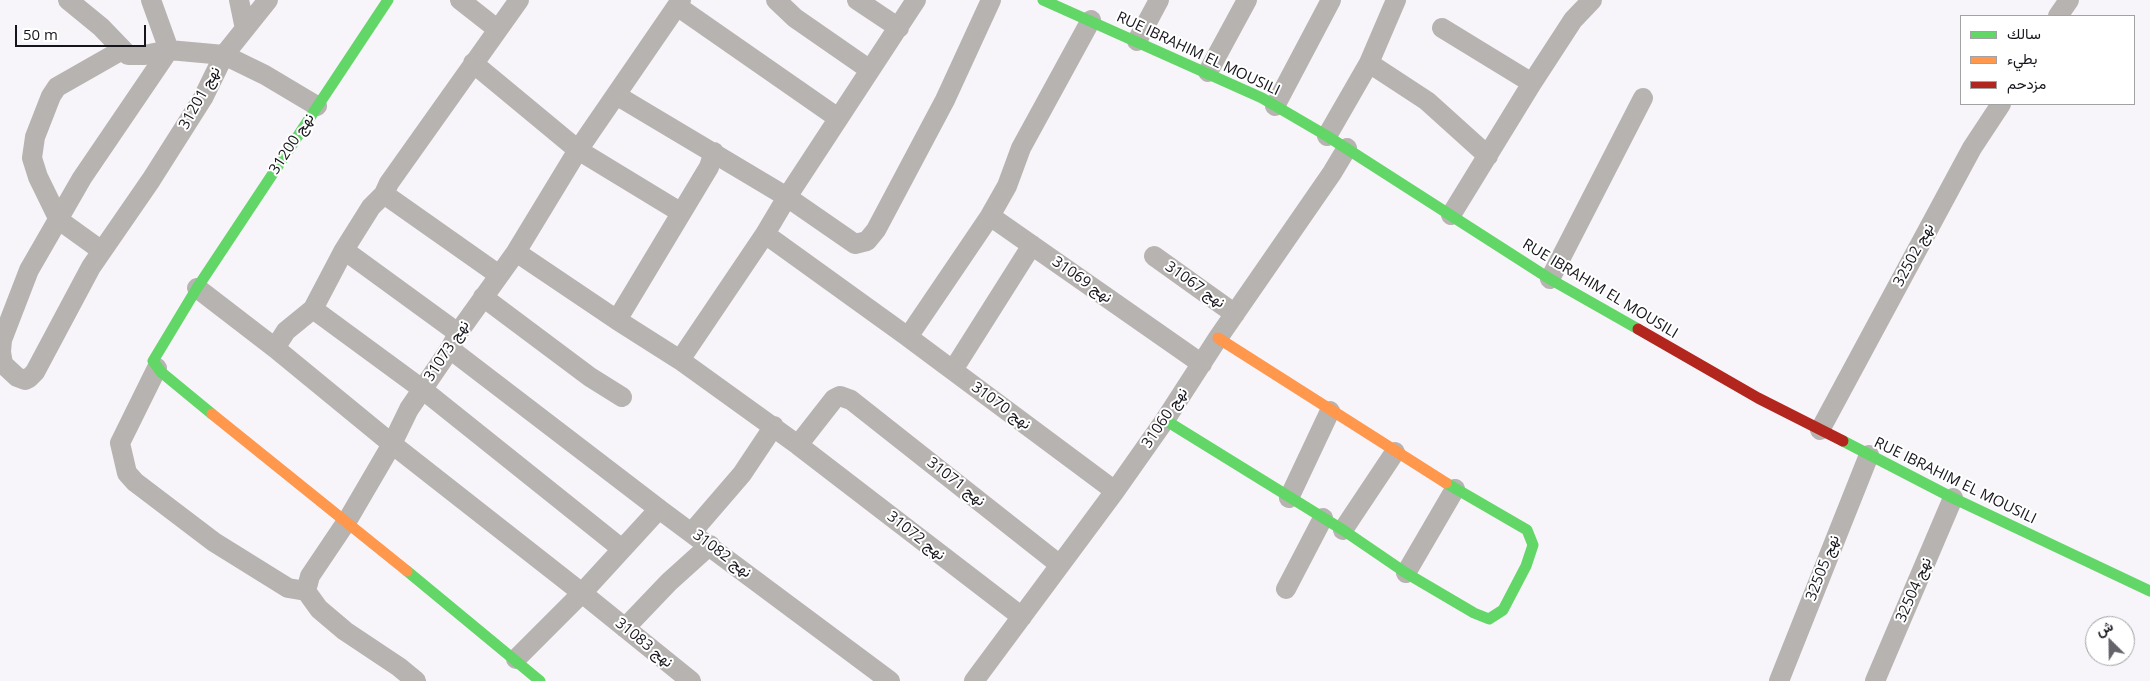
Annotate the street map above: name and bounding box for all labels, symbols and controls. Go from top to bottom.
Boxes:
street label: RUE IBRAHIM EL MOUSILI [1113,8,1283,100]
scale bar [18,15,149,47]
legend [1960,15,2135,105]
text: سالك [2007,23,2041,43]
text: 50 m [23,24,58,44]
text: بطيء [2007,48,2037,68]
street label: نهج 31201 [175,64,225,132]
text: مزدحم [2007,73,2046,93]
street label: نهج 31200 [266,110,318,178]
street label: نهج 32502 [1890,220,1938,290]
street label: RUE IBRAHIM EL MOUSILI [1519,235,1681,343]
street label: نهج 31069 [1049,253,1115,307]
street label: نهج 31067 [1162,258,1228,312]
street label: نهج 31073 [421,317,473,385]
street label: نهج 31070 [968,378,1034,434]
street label: نهج 31060 [1138,384,1192,452]
street label: RUE IBRAHIM EL MOUSILI [1871,434,2039,528]
street label: نهج 31071 [923,454,989,510]
street label: نهج 31072 [883,508,949,564]
street label: نهج 31082 [689,526,755,582]
street label: نهج 32505 [1802,533,1844,603]
street label: نهج 32504 [1892,555,1936,625]
street label: نهج 31083 [612,614,676,672]
north arrow [2085,616,2135,666]
text: ش [2093,616,2116,640]

